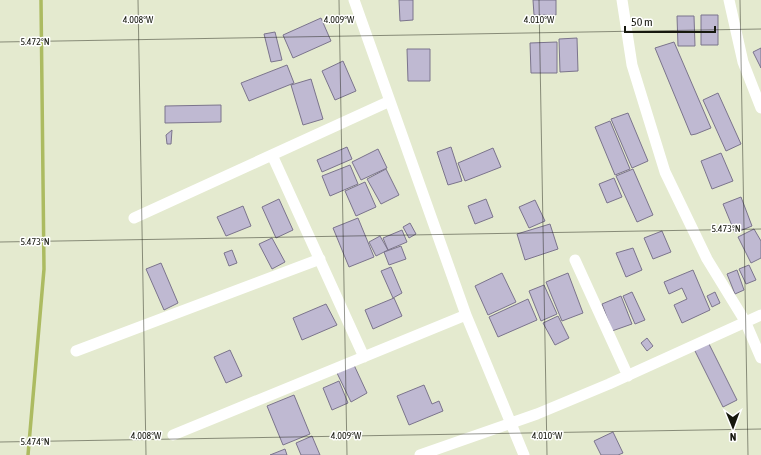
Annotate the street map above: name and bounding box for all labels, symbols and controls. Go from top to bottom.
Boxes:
scale bar [625,8,715,34]
text: 4.008°W [123,14,154,25]
text: 4.009°W [324,14,355,25]
text: 4.010°W [524,14,555,25]
text: 50 m [631,15,653,29]
text: 5.472°N [20,36,50,47]
text: 5.473°N [711,223,741,234]
text: 5.473°N [20,236,50,247]
north arrow [713,407,753,447]
text: 4.008°W [131,430,162,441]
text: 4.009°W [331,430,362,441]
text: 4.010°W [532,430,563,441]
text: N [730,431,737,443]
text: 5.474°N [20,436,50,447]

